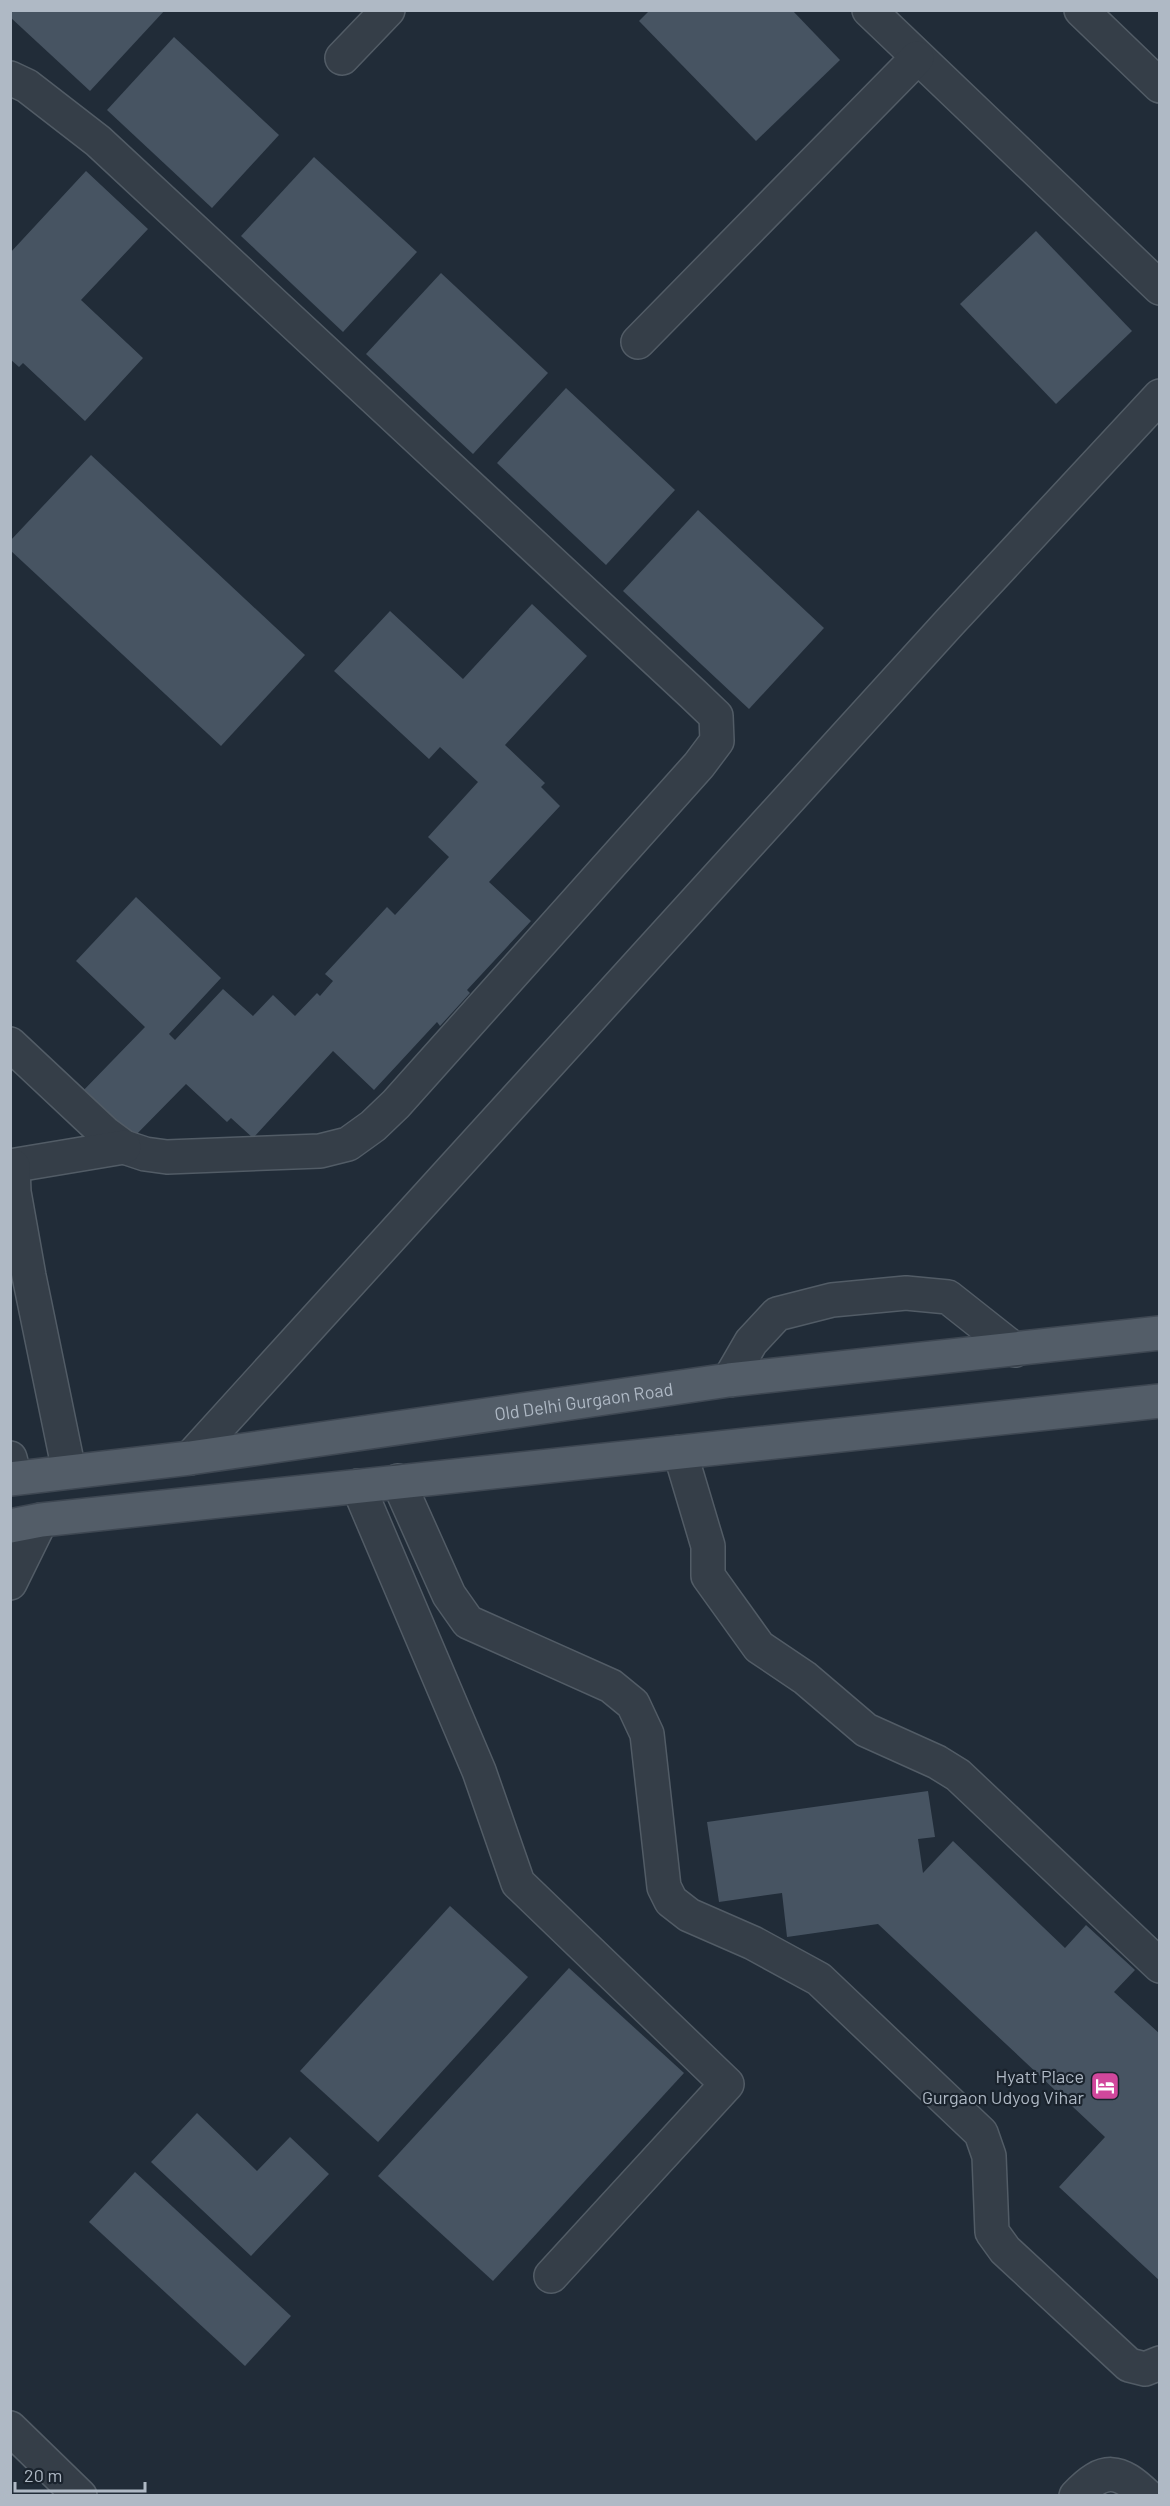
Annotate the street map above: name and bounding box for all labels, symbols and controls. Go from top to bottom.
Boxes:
street label: Old Delhi Gurgaon Road [493,1377,675,1425]
place label: Hyatt Place Gurgaon Udyog Vihar [922,2065,1084,2108]
hotel icon: Hyatt Place Gurgaon Udyog Vihar [1089,2070,1121,2102]
scale bar [15,2455,146,2493]
text: 20 m [24,2464,62,2486]

